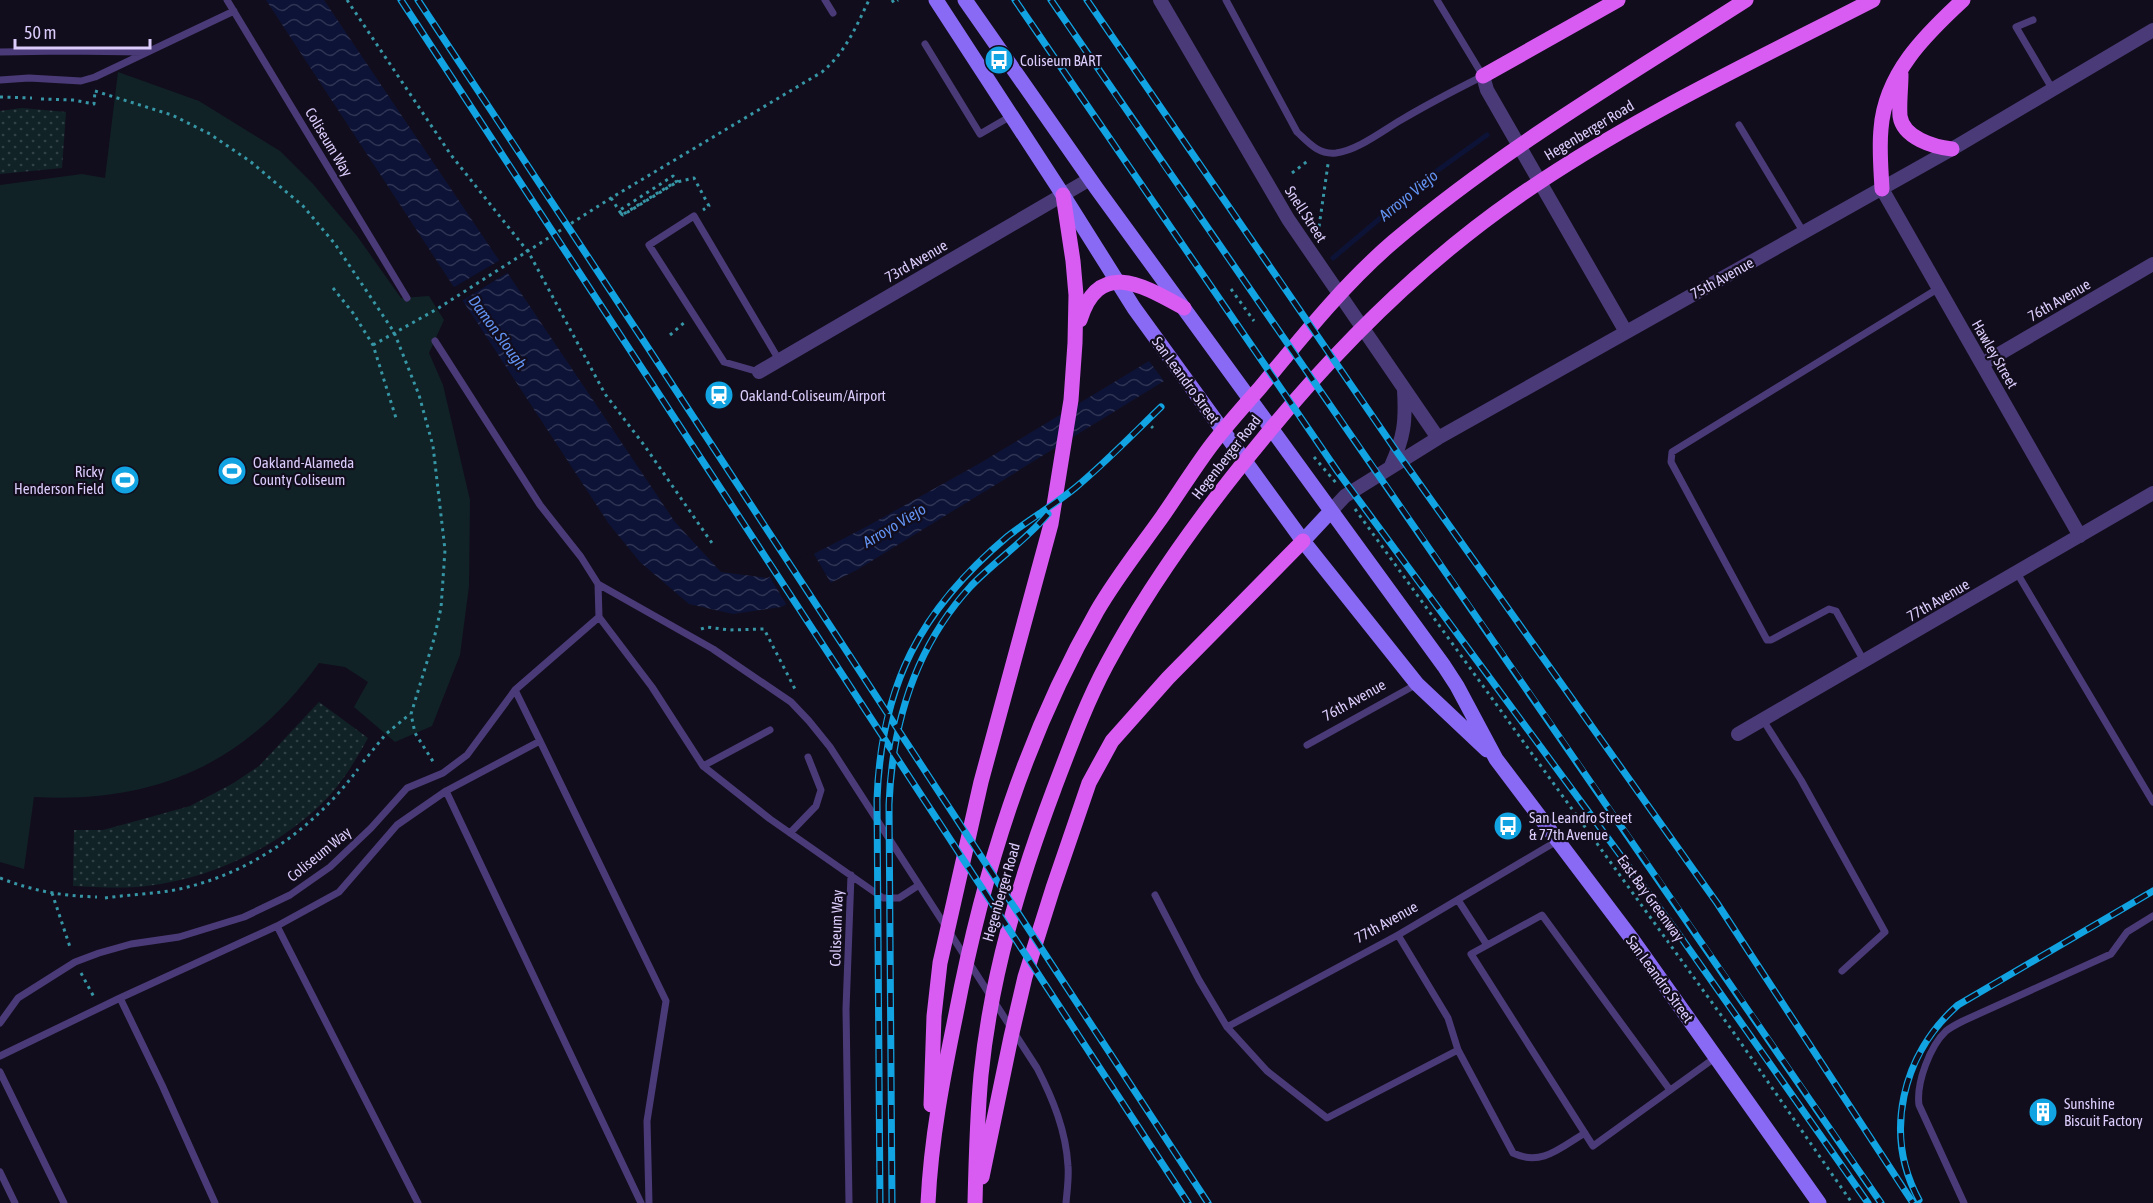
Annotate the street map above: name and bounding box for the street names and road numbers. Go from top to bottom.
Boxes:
street label: Hegenberger Road [1541,97,1637,163]
street label: Coliseum Way [302,105,356,179]
street label: Snell Street [1282,183,1330,245]
street label: 73rd Avenue [882,236,950,286]
street label: 75th Avenue [1688,254,1757,302]
street label: 76th Avenue [2025,275,2093,325]
street label: Hawley Street [1969,317,2021,391]
street label: San Leandro Street [1149,333,1223,427]
street label: Hegenberger Road [1188,412,1264,502]
street label: 77th Avenue [1904,575,1972,625]
street label: 76th Avenue [1320,676,1389,724]
street label: Coliseum Way [284,823,354,885]
street label: Hegenberger Road [979,841,1023,943]
street label: East Bay Greenway [1614,852,1688,944]
street label: Coliseum Way [826,889,846,967]
street label: 77th Avenue [1352,898,1421,946]
street label: San Leandro Street [1623,932,1697,1026]

